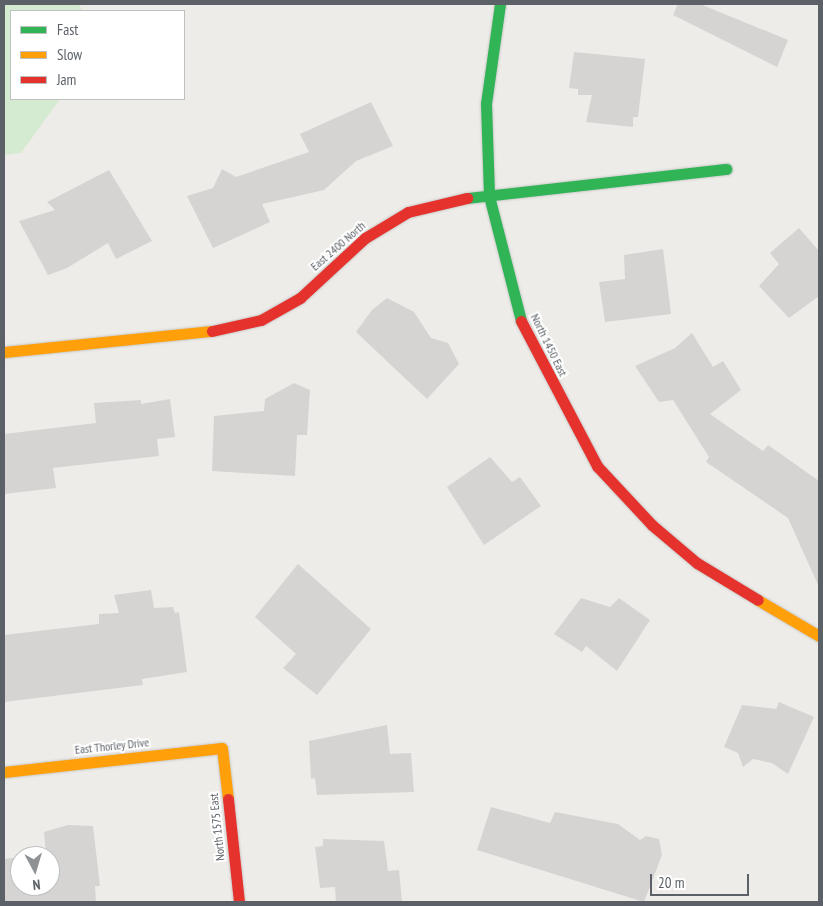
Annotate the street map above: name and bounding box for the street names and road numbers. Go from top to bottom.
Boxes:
street label: East 2400 North [308,218,368,274]
street label: North 1450 East [528,311,570,379]
street label: East Thorley Drive [74,735,150,757]
street label: North 1575 East [206,793,228,861]

